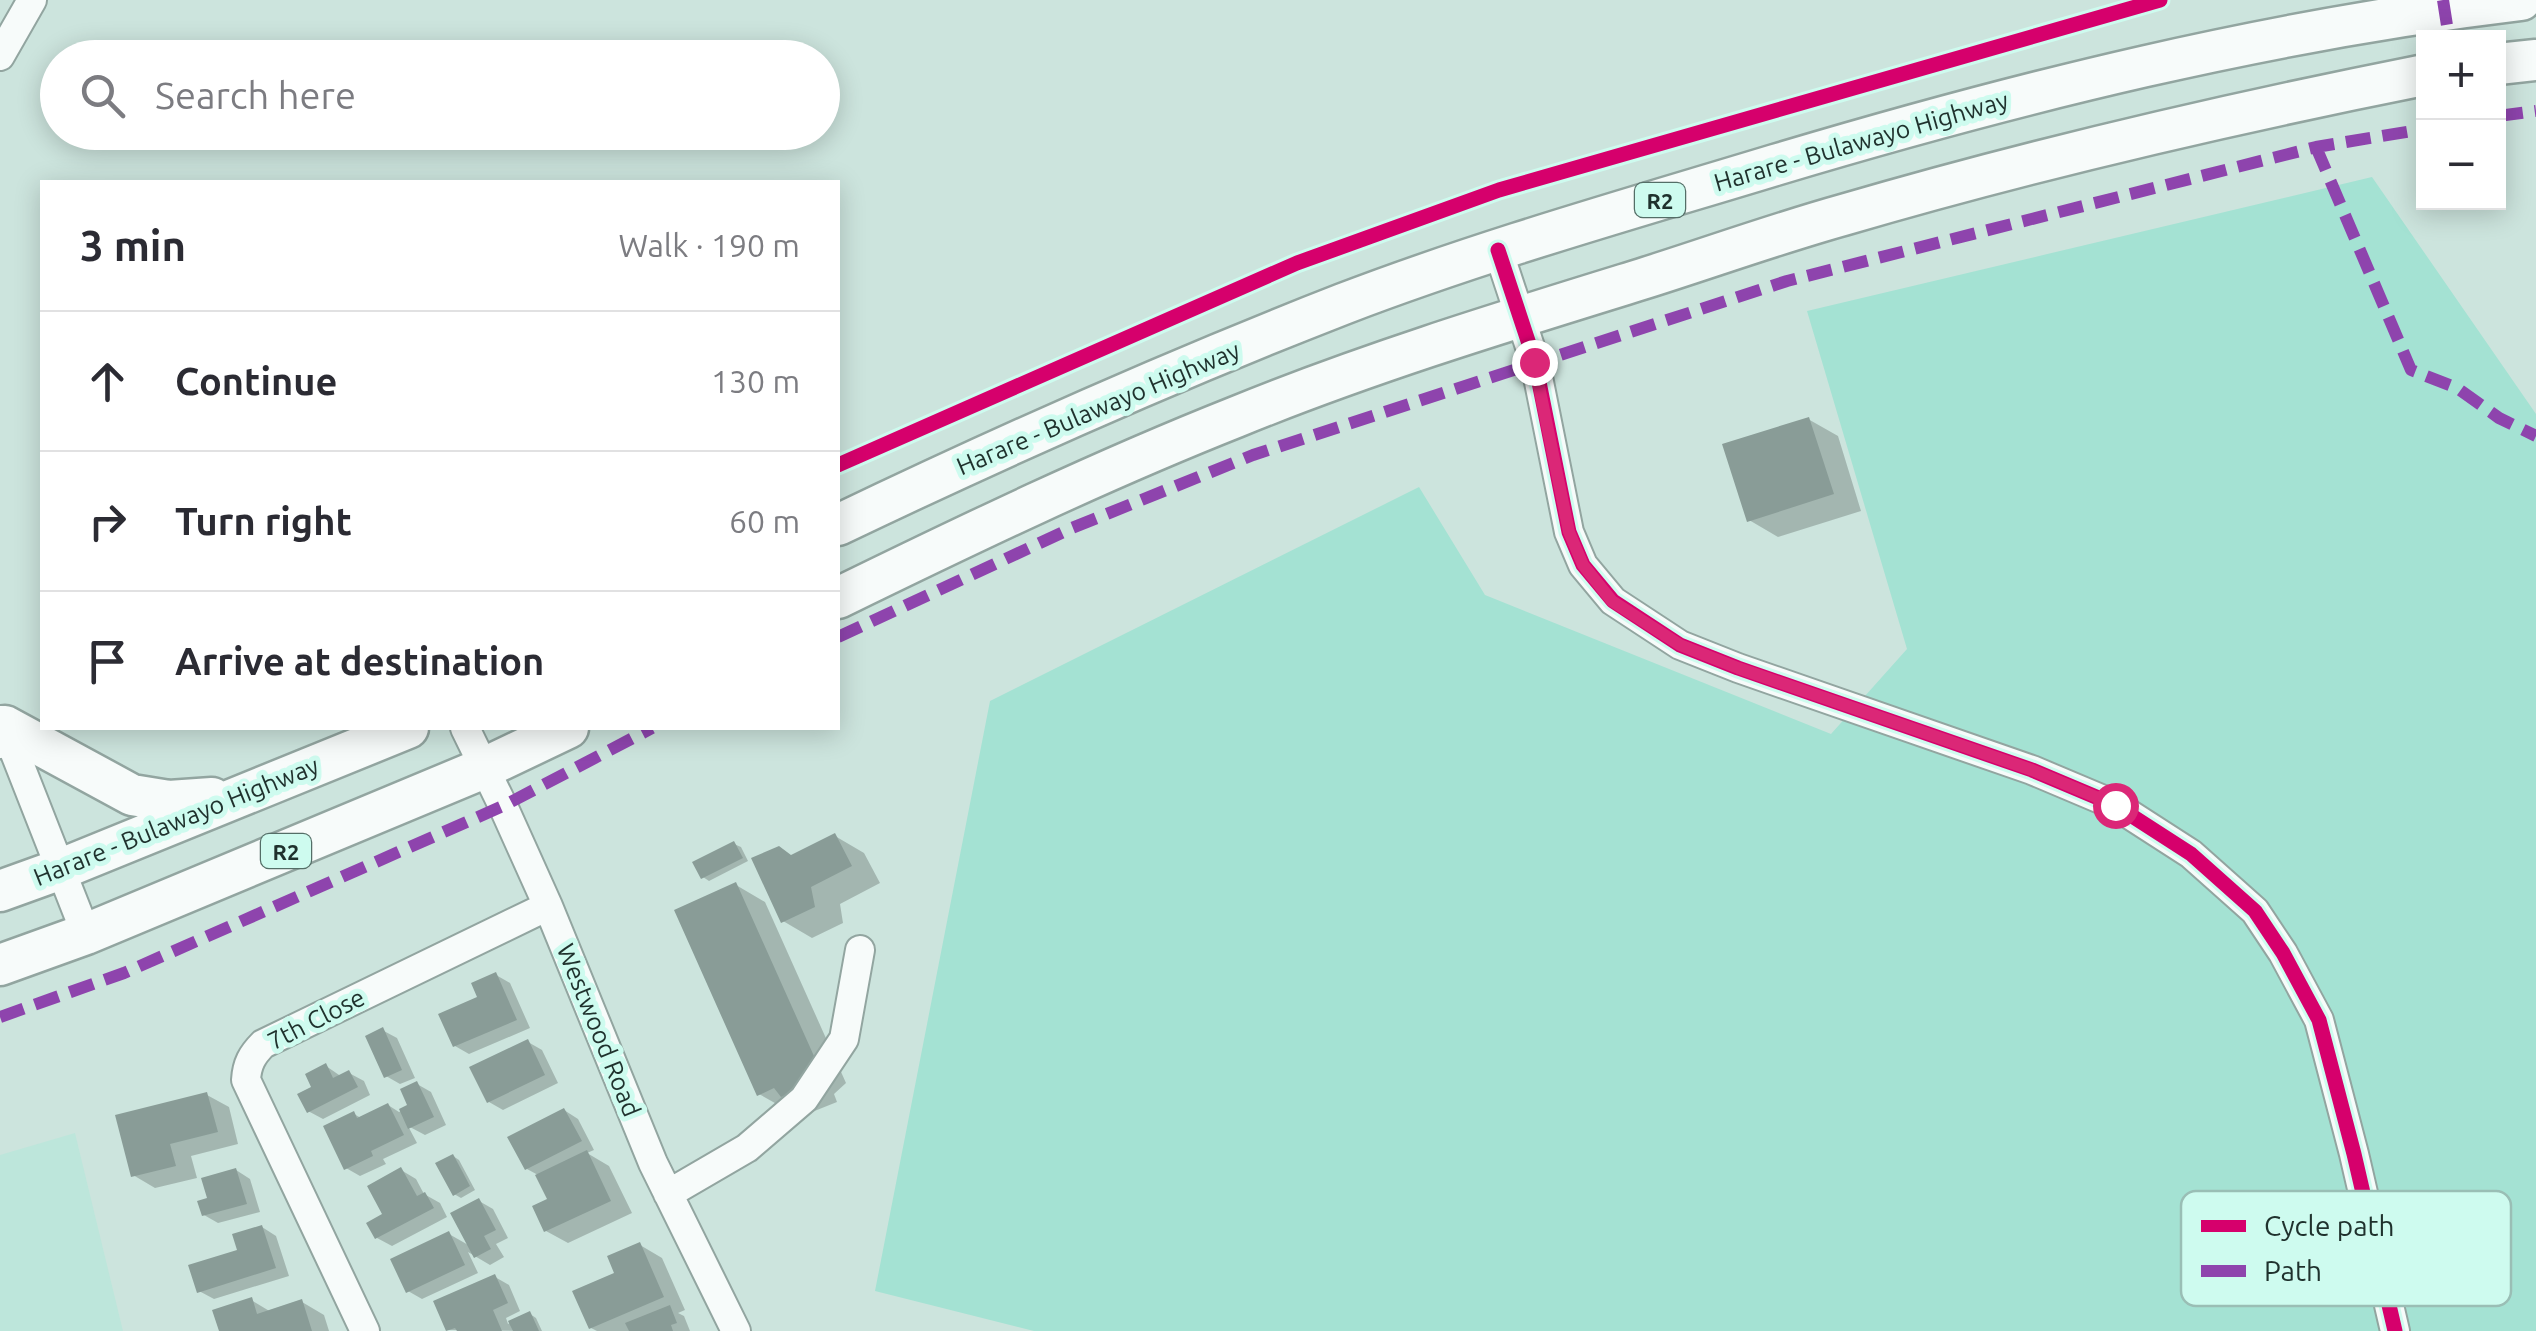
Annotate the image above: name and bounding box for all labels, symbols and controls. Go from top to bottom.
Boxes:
map controls [2416,30,2506,210]
button: + [2416,30,2506,120]
search box [40,40,840,150]
icon: search [75,68,130,123]
text: Search here [155,74,356,116]
street label: Harare - Bulawayo Highway [1711,86,2011,196]
button: − [2416,120,2506,210]
road number: R2 [1635,183,1685,217]
text: 3 min [80,222,186,269]
text: Walk · 190 m [618,227,800,263]
street label: Harare - Bulawayo Highway [952,336,1244,480]
route end [1512,340,1558,386]
icon: ahead [80,354,135,409]
text: Continue [175,360,337,402]
text: 130 m [711,363,800,399]
icon: right [80,494,135,549]
text: Turn right [175,500,352,542]
text: 60 m [729,503,800,539]
icon: arrive [80,634,135,689]
text: Arrive at destination [175,640,544,682]
street label: Harare - Bulawayo Highway [29,751,323,891]
route start [2093,783,2139,829]
road number: R2 [261,834,311,868]
street label: Westwood Road [552,940,646,1120]
street label: 7th Close [263,983,369,1055]
legend [2181,1191,2511,1306]
text: Cycle path [2264,1210,2395,1241]
text: Path [2264,1255,2322,1286]

